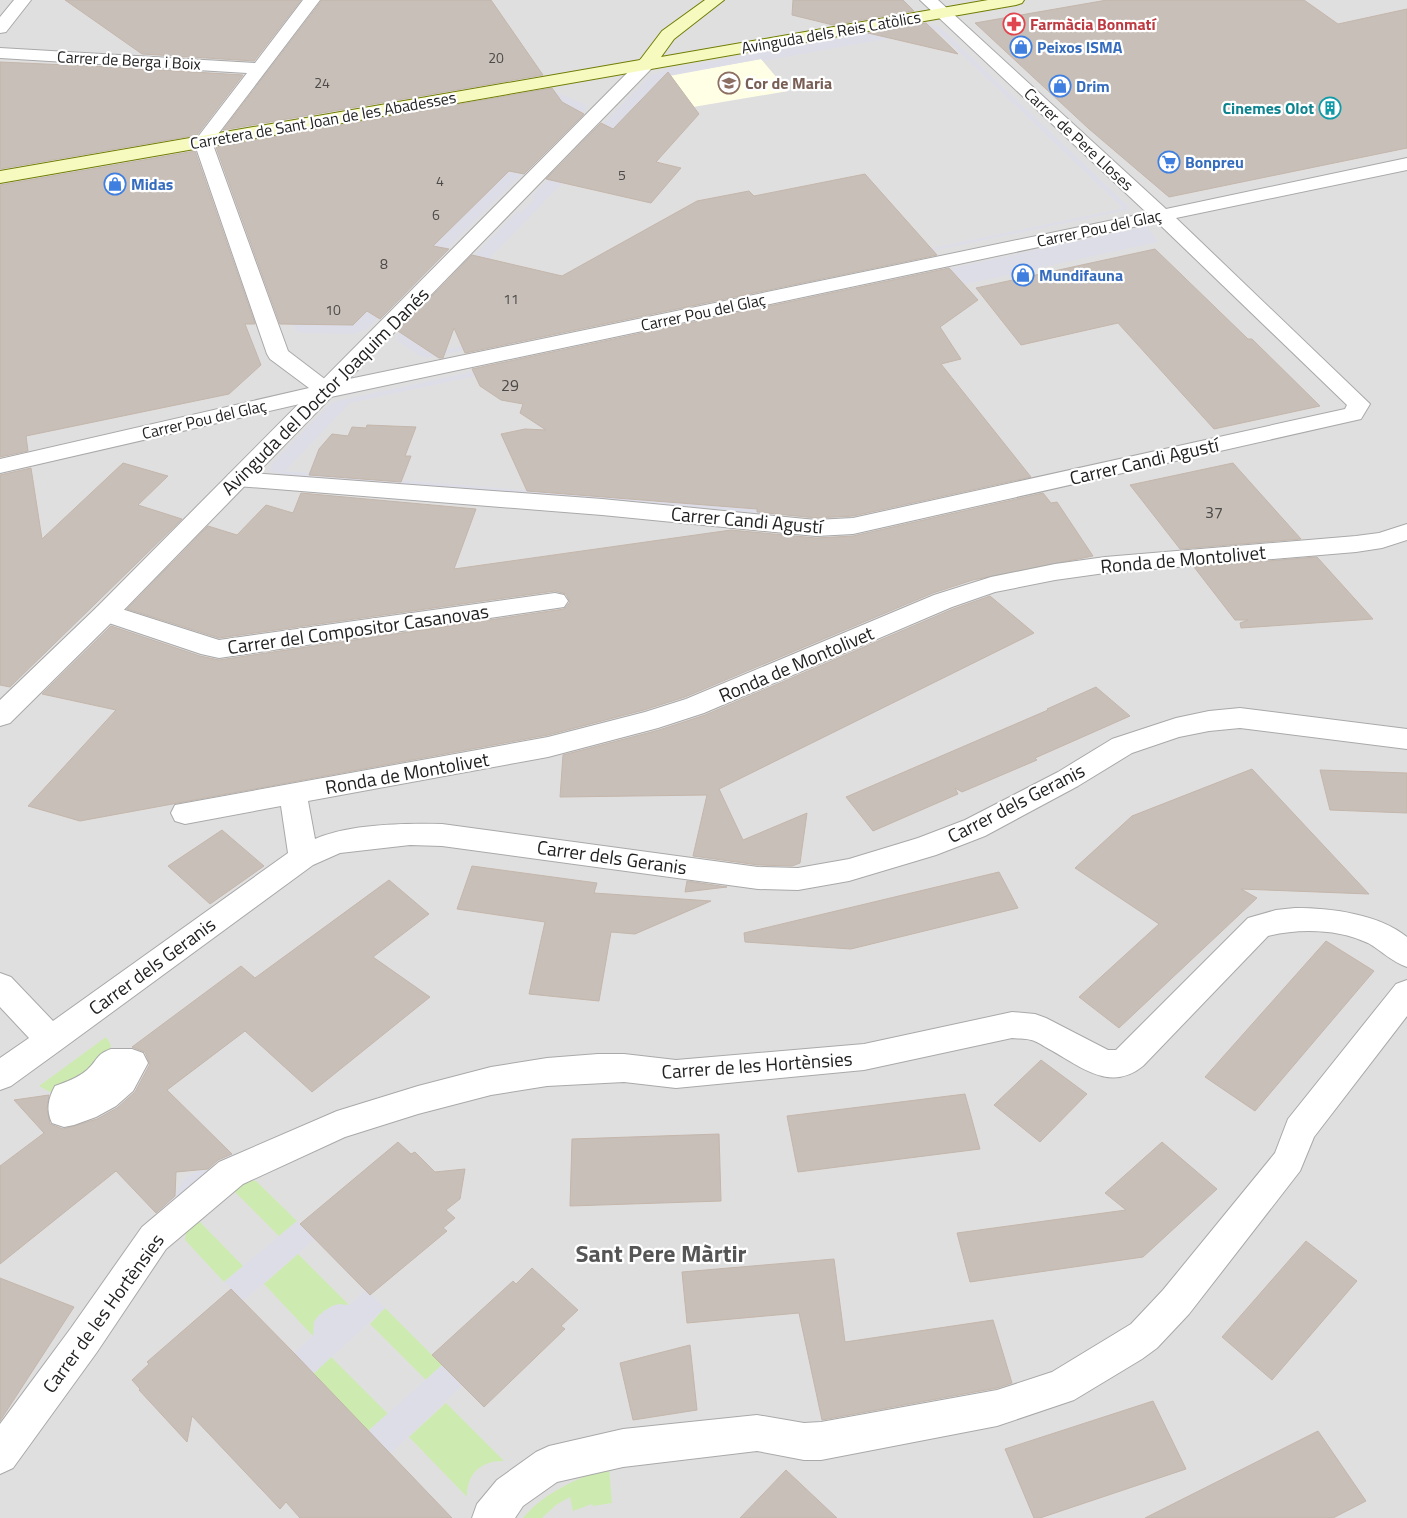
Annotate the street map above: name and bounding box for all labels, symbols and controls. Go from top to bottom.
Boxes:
street label: Avinguda dels Reis Catòlics [739,4,923,60]
pharmacy icon: Farmàcia Bonmatí [1002,12,1026,36]
place label: Farmàcia Bonmatí [1030,12,1157,36]
shop icon: Peixos ISMA [1009,35,1033,59]
place label: Peixos ISMA [1037,35,1123,59]
street label: Carrer de Berga i Boix [56,44,202,76]
house number: 20 [488,47,504,68]
school or university icon: Cor de Maria [717,71,741,95]
place label: Cor de Maria [745,71,832,95]
house number: 24 [314,72,330,93]
shop icon: Drim [1048,74,1072,98]
place label: Drim [1076,74,1110,98]
street label: Carrer de Pere Lloses [1019,82,1139,196]
street label: Carretera de Sant Joan de les Abadesses [188,85,458,155]
place label: Cinemes Olot [1222,96,1314,120]
building icon: Cinemes Olot [1318,96,1342,120]
supermarket icon: Bonpreu [1157,150,1181,174]
place label: Bonpreu [1185,150,1244,174]
house number: 5 [618,164,626,185]
house number: 4 [436,170,444,191]
shop icon: Midas [103,172,127,196]
place label: Midas [131,172,173,196]
street label: Carrer Pou del Glaç [1034,203,1164,253]
house number: 6 [432,204,440,225]
house number: 8 [380,253,388,274]
shop icon: Mundifauna [1011,263,1035,287]
place label: Mundifauna [1039,263,1123,287]
street label: Avinguda del Doctor Joaquim Danés [214,280,435,501]
street label: Carrer Pou del Glaç [638,287,768,337]
house number: 11 [503,288,519,309]
house number: 10 [325,299,341,320]
house number: 29 [501,373,519,397]
street label: Carrer Pou del Glaç [139,393,269,445]
street label: Carrer Candi Agustí [1066,429,1223,492]
street label: Carrer Candi Agustí [670,498,826,541]
house number: 37 [1205,500,1223,524]
street label: Ronda de Montolivet [1099,537,1267,580]
street label: Carrer del Compositor Casanovas [225,596,491,661]
street label: Ronda de Montolivet [714,618,878,709]
street label: Ronda de Montolivet [323,744,491,801]
street label: Carrer dels Geranis [942,755,1090,850]
street label: Carrer dels Geranis [535,832,689,881]
street label: Carrer dels Geranis [82,909,221,1022]
street label: Carrer de les Hortènsies [661,1043,854,1086]
street label: Carrer de les Hortènsies [35,1227,171,1399]
district label: Sant Pere Màrtir [575,1235,747,1271]

